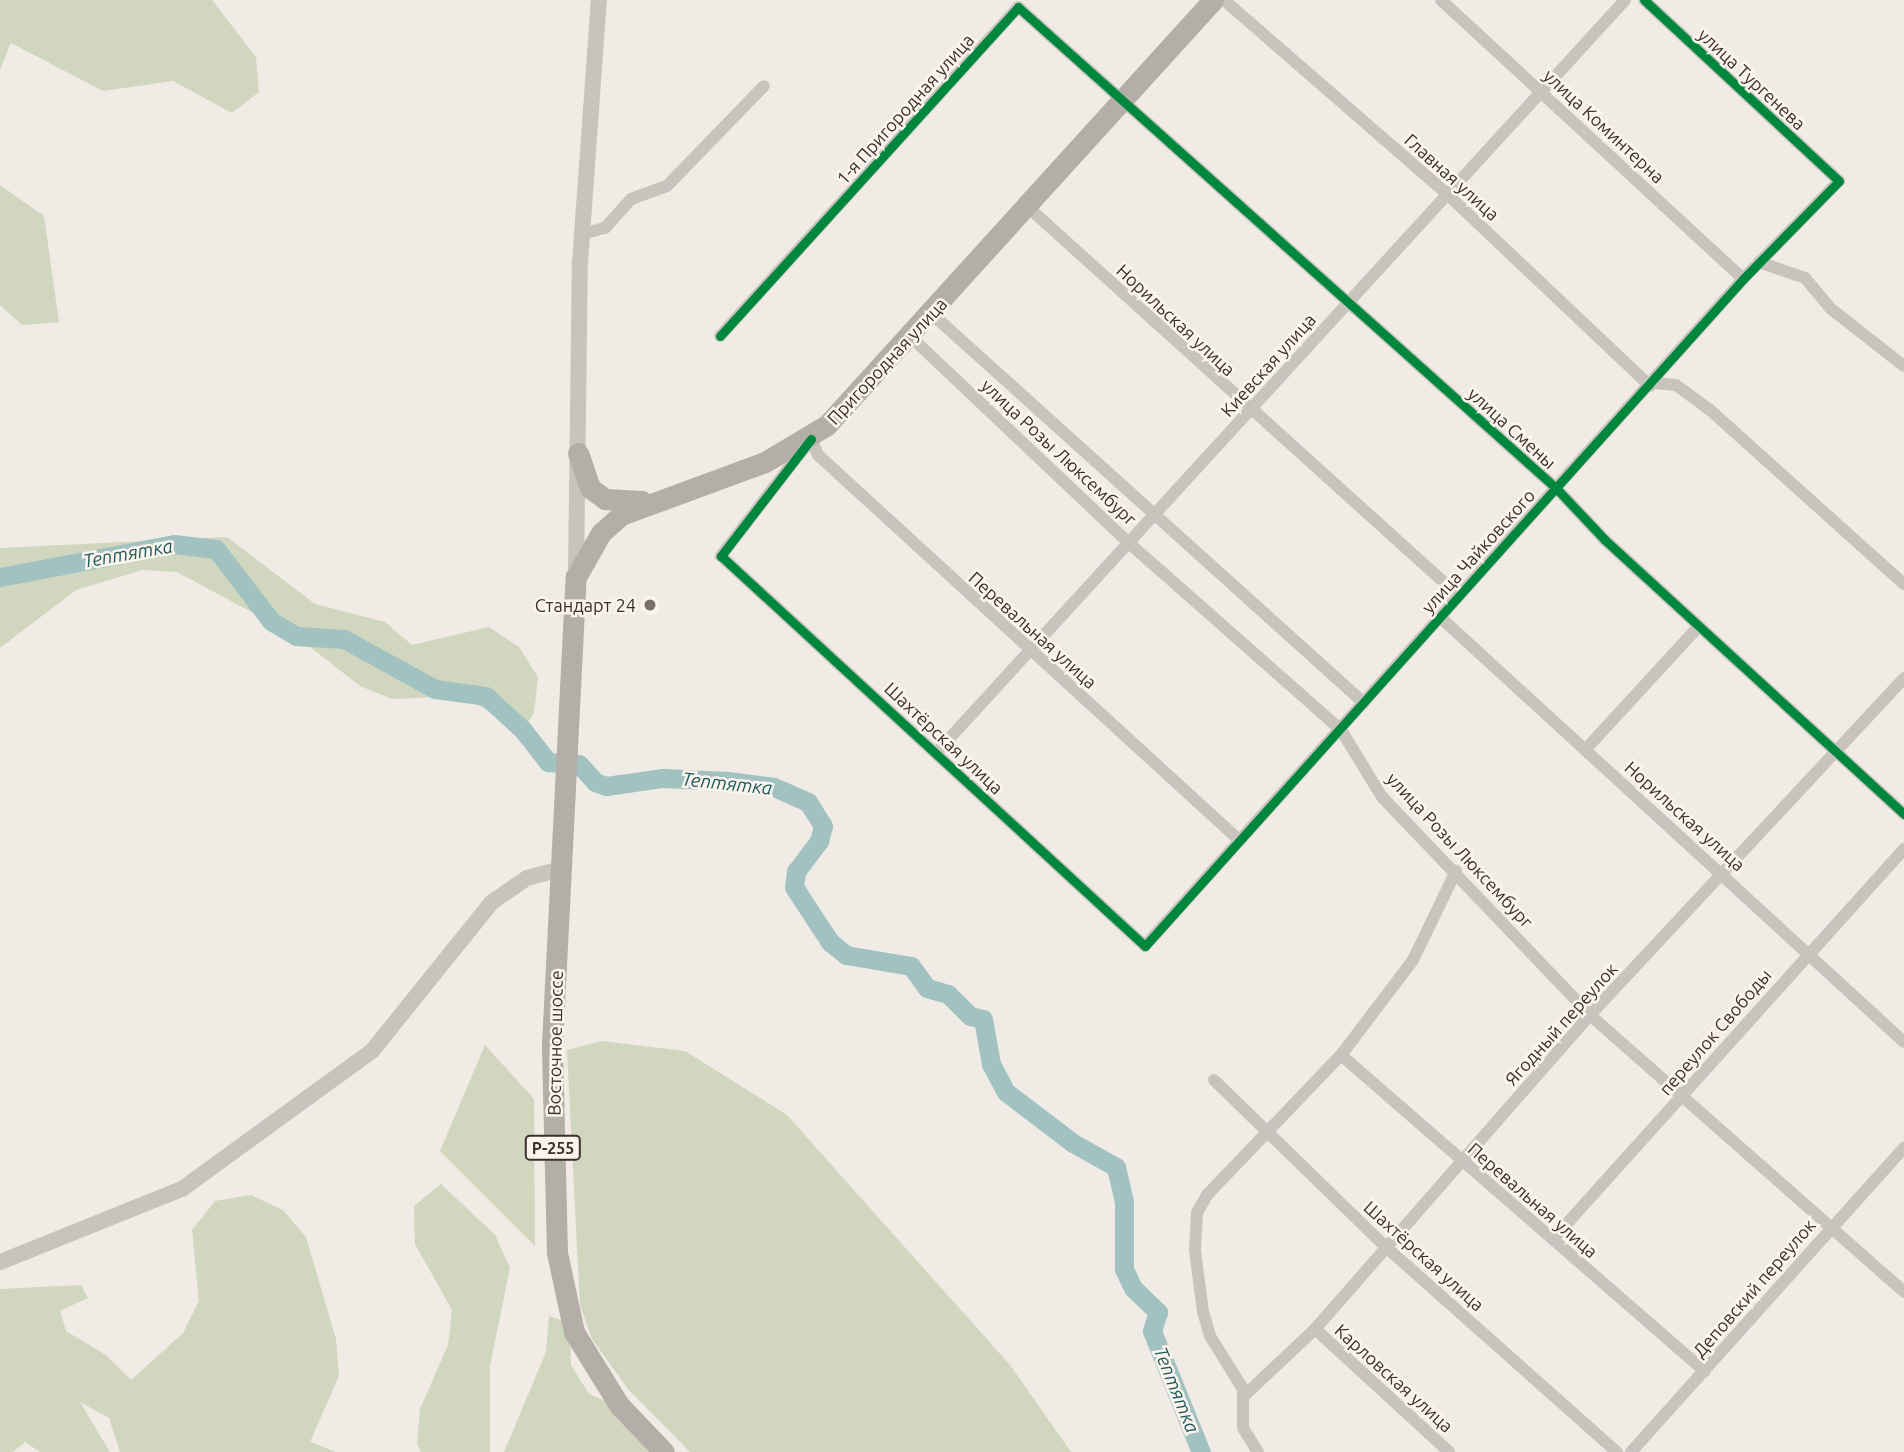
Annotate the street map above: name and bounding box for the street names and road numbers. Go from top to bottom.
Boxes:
street label: улица Тургенева [1694,24,1810,134]
street label: 1-я Пригородная улица [832,29,978,189]
street label: улица Коминтерна [1539,65,1669,187]
street label: Главная улица [1400,129,1504,225]
street label: Норильская улица [1112,260,1240,380]
street label: Пригородная улица [823,293,951,429]
street label: Киевская улица [1216,309,1320,421]
street label: улица Розы Люксембург [977,374,1141,530]
street label: улица Смены [1463,383,1561,473]
street label: улица Чайковского [1417,485,1539,617]
street label: Перевальная улица [965,567,1101,693]
street label: Шахтёрская улица [880,677,1008,799]
street label: Норильская улица [1621,756,1749,876]
street label: улица Розы Люксембург [1382,768,1538,932]
street label: Ягодный переулок [1500,958,1622,1090]
street label: переулок Свободы [1654,965,1776,1099]
street label: Восточное шоссе [543,970,567,1116]
road number: Р-255 [523,1136,583,1160]
street label: Перевальная улица [1464,1138,1602,1262]
street label: Шахтёрская улица [1359,1196,1489,1316]
street label: Деповский переулок [1688,1215,1820,1361]
street label: Карловская улица [1330,1319,1458,1437]

